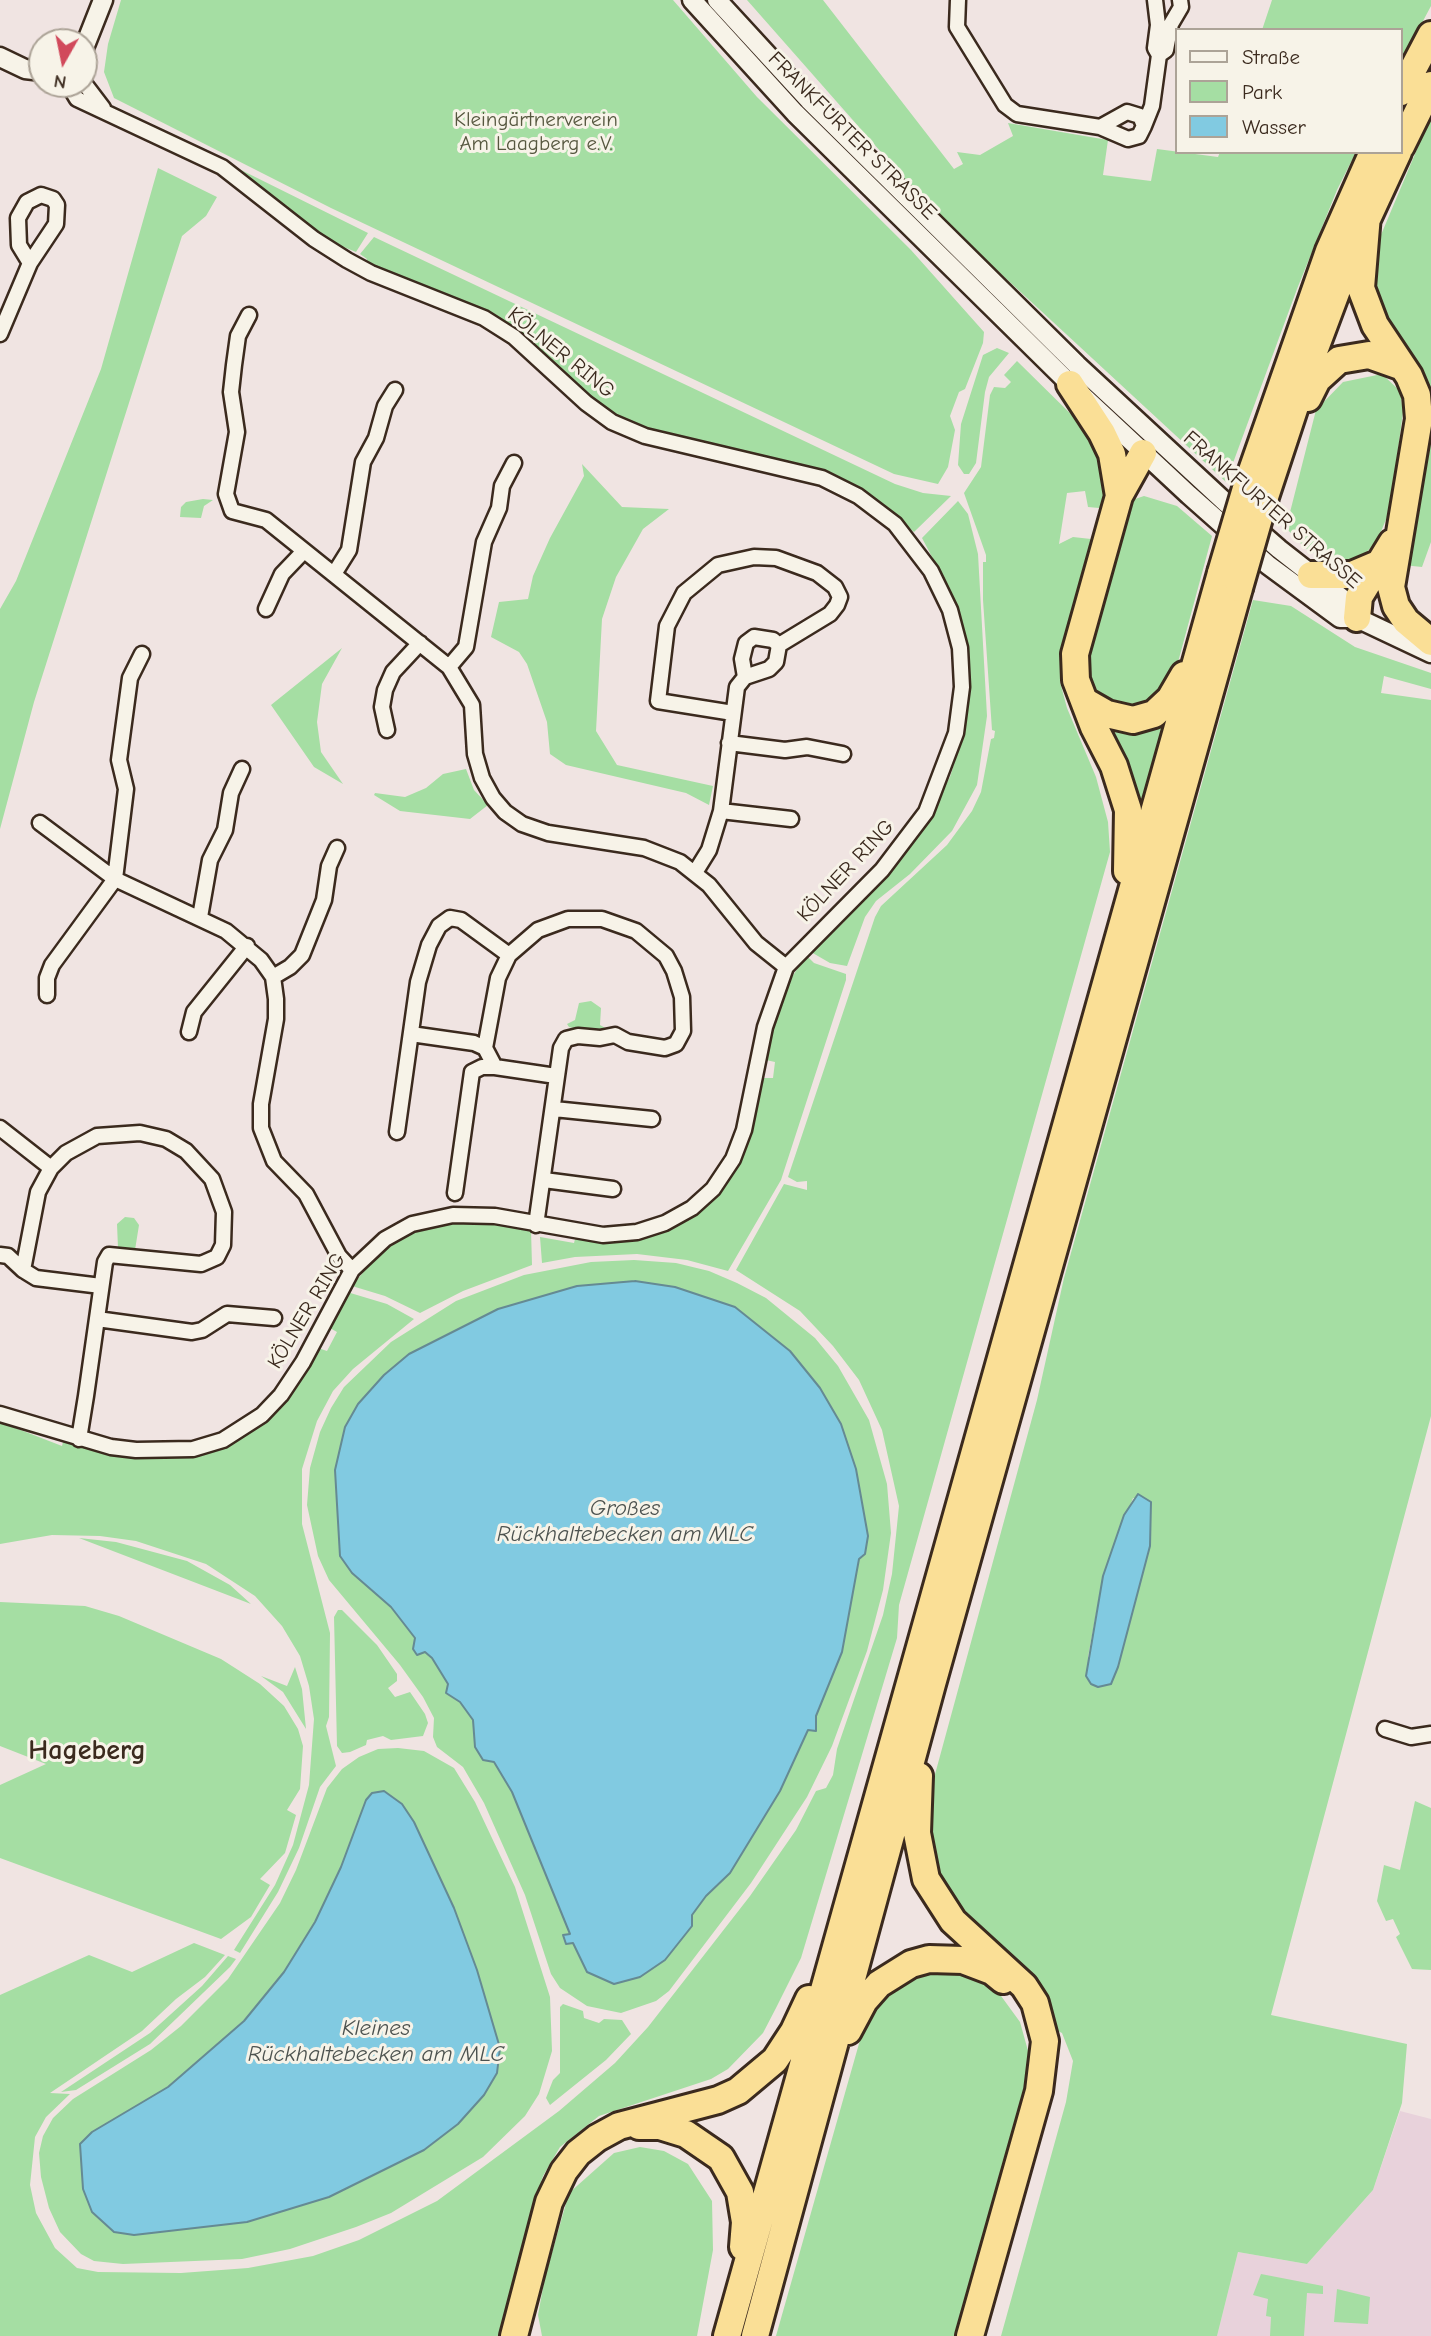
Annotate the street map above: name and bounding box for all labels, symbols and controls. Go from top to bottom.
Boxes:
north arrow [28,28,98,98]
legend [1176,28,1403,154]
text: Straße [1242,45,1300,69]
street label: FRANKFURTER STRASSE [763,47,941,225]
text: N [52,70,68,94]
text: Park [1242,80,1282,104]
park label: Kleingärtnerverein Am Laagberg e.V. [454,107,618,157]
text: Wasser [1242,115,1306,139]
street label: KÖLNER RING [502,302,620,404]
street label: FRANKFURTER STRASSE [1178,426,1366,594]
street label: KÖLNER RING [792,815,900,927]
street label: KÖLNER RING [263,1249,351,1373]
water label: Großes Rückhaltebecken am MLC [497,1494,753,1548]
district label: Hageberg [28,1734,146,1768]
water label: Kleines Rückhaltebecken am MLC [248,2014,504,2068]

